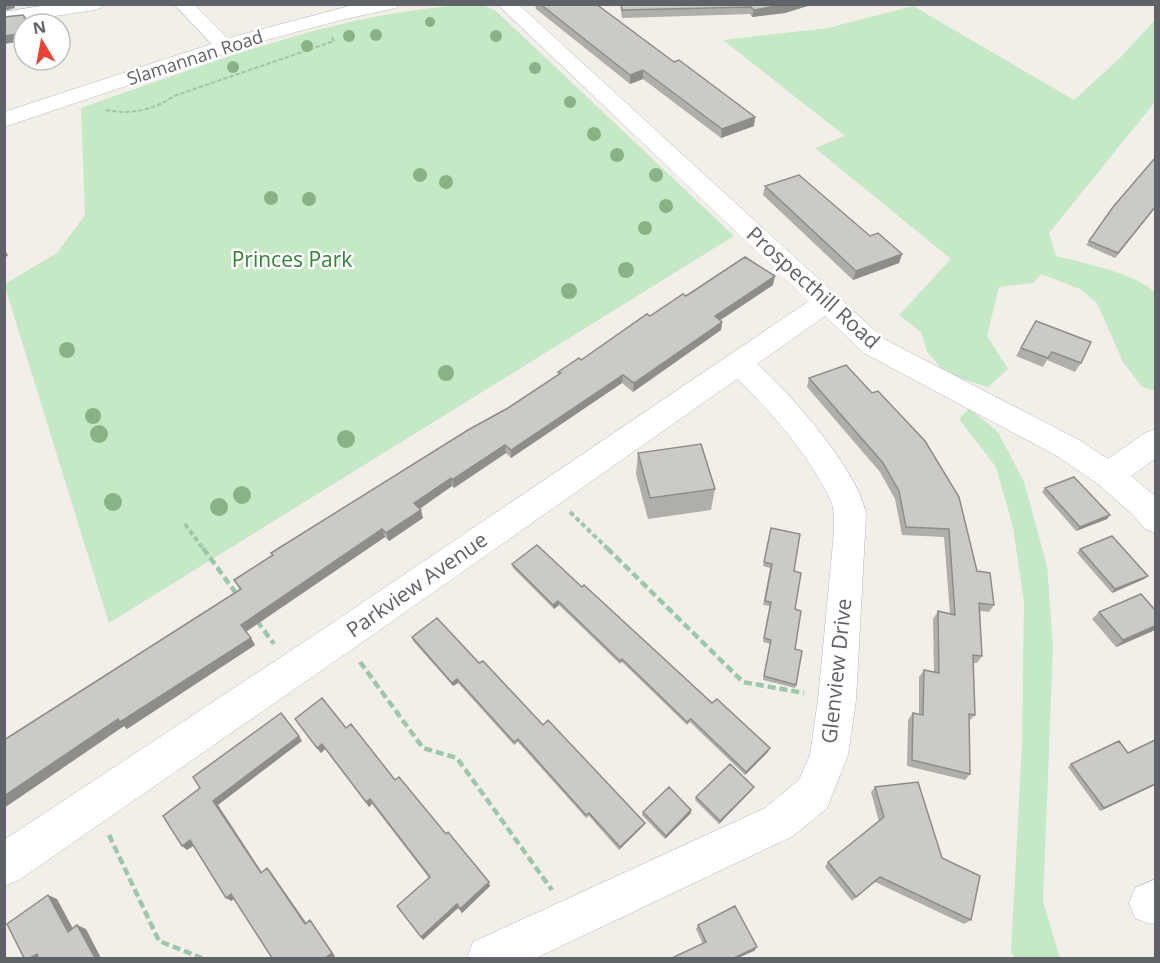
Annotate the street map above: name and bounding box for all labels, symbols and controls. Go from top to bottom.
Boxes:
north arrow [12,12,72,72]
text: N [31,15,48,39]
street label: Slamannan Road [124,24,266,90]
street label: Prospecthill Road [741,220,886,355]
park label: Princes Park [232,245,352,273]
street label: Parkview Avenue [340,525,493,643]
street label: Glenview Drive [814,597,858,745]

